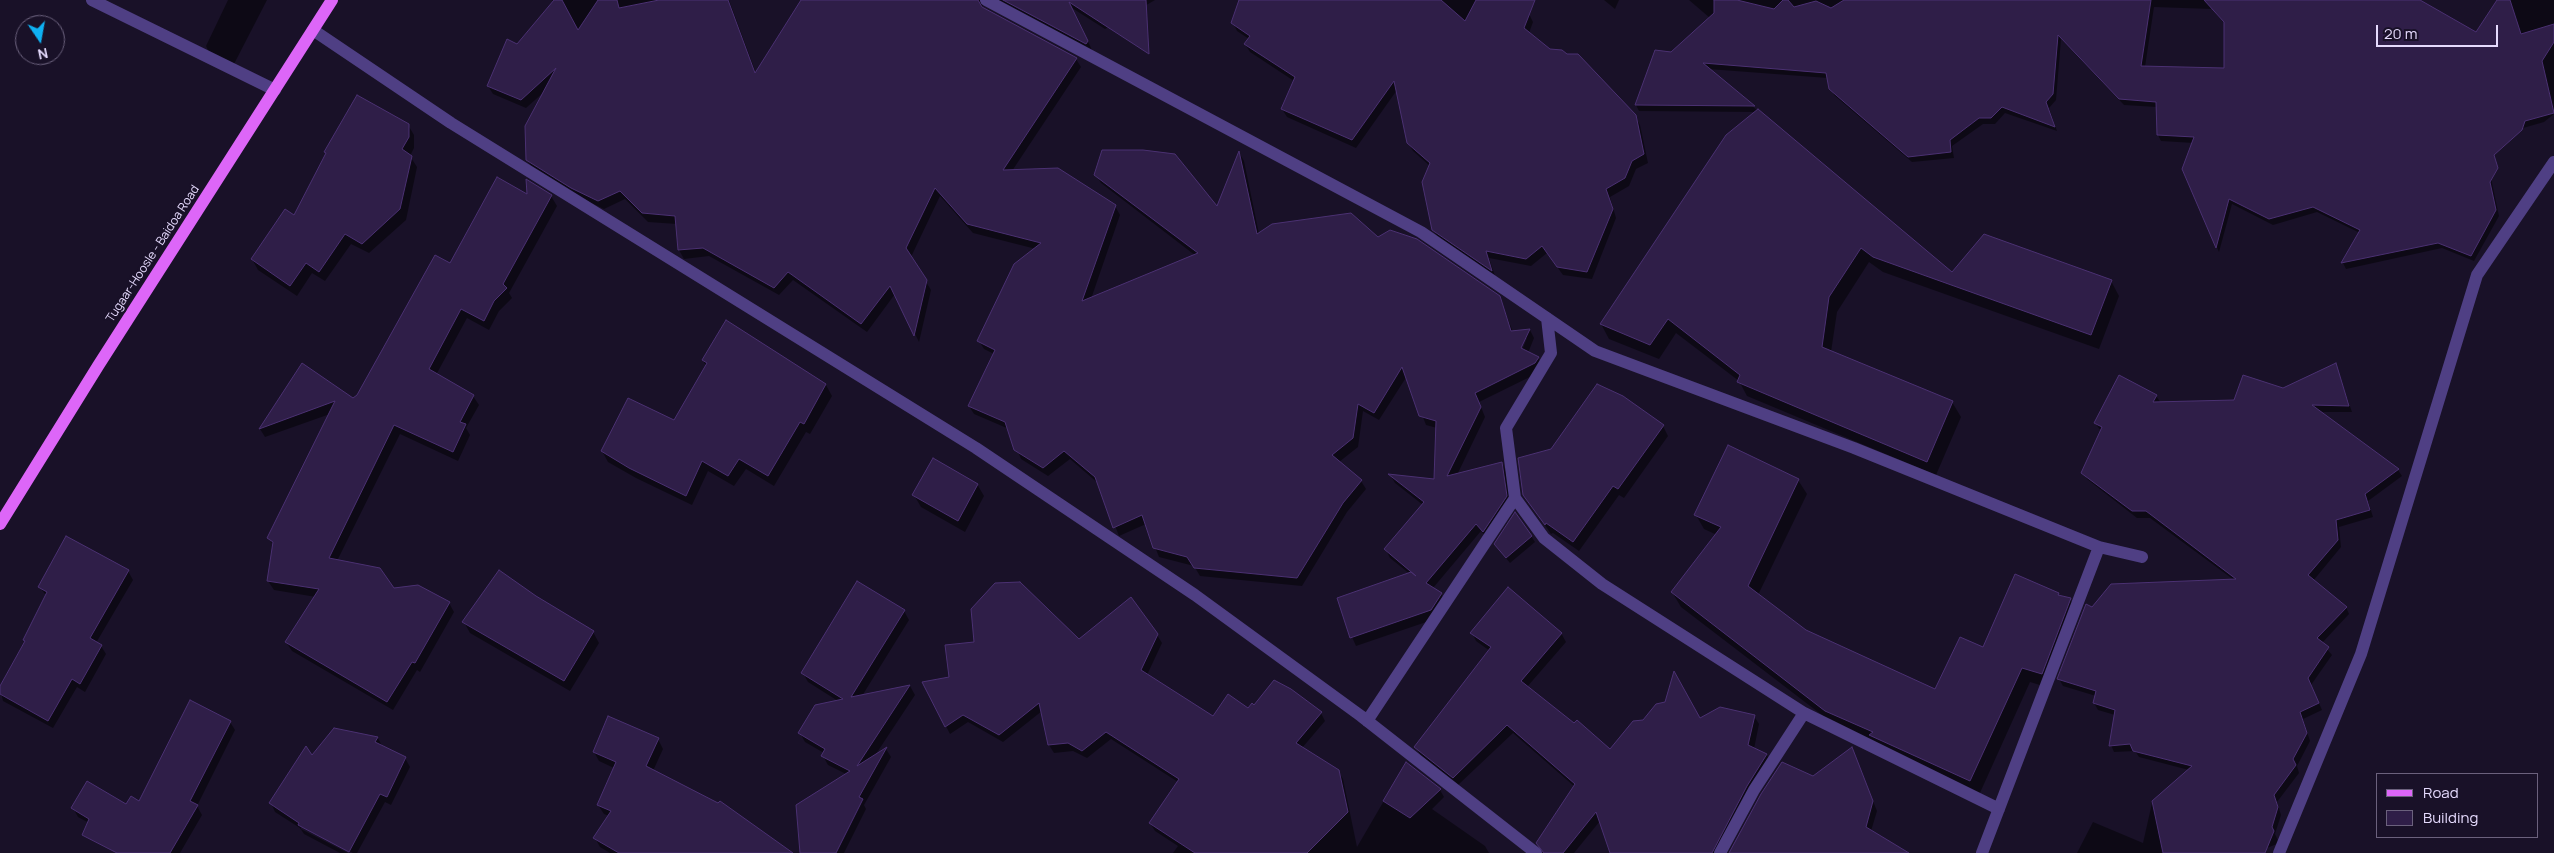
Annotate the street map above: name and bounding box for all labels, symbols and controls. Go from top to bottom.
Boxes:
north arrow [15,15,65,65]
scale bar [2379,15,2502,47]
text: 20 m [2384,23,2417,44]
text: N [36,44,50,65]
street label: Tugaar-Hoosle - Baidoa Road [103,183,203,325]
legend [2376,773,2539,838]
text: Road [2423,782,2459,803]
text: Building [2423,807,2478,828]

